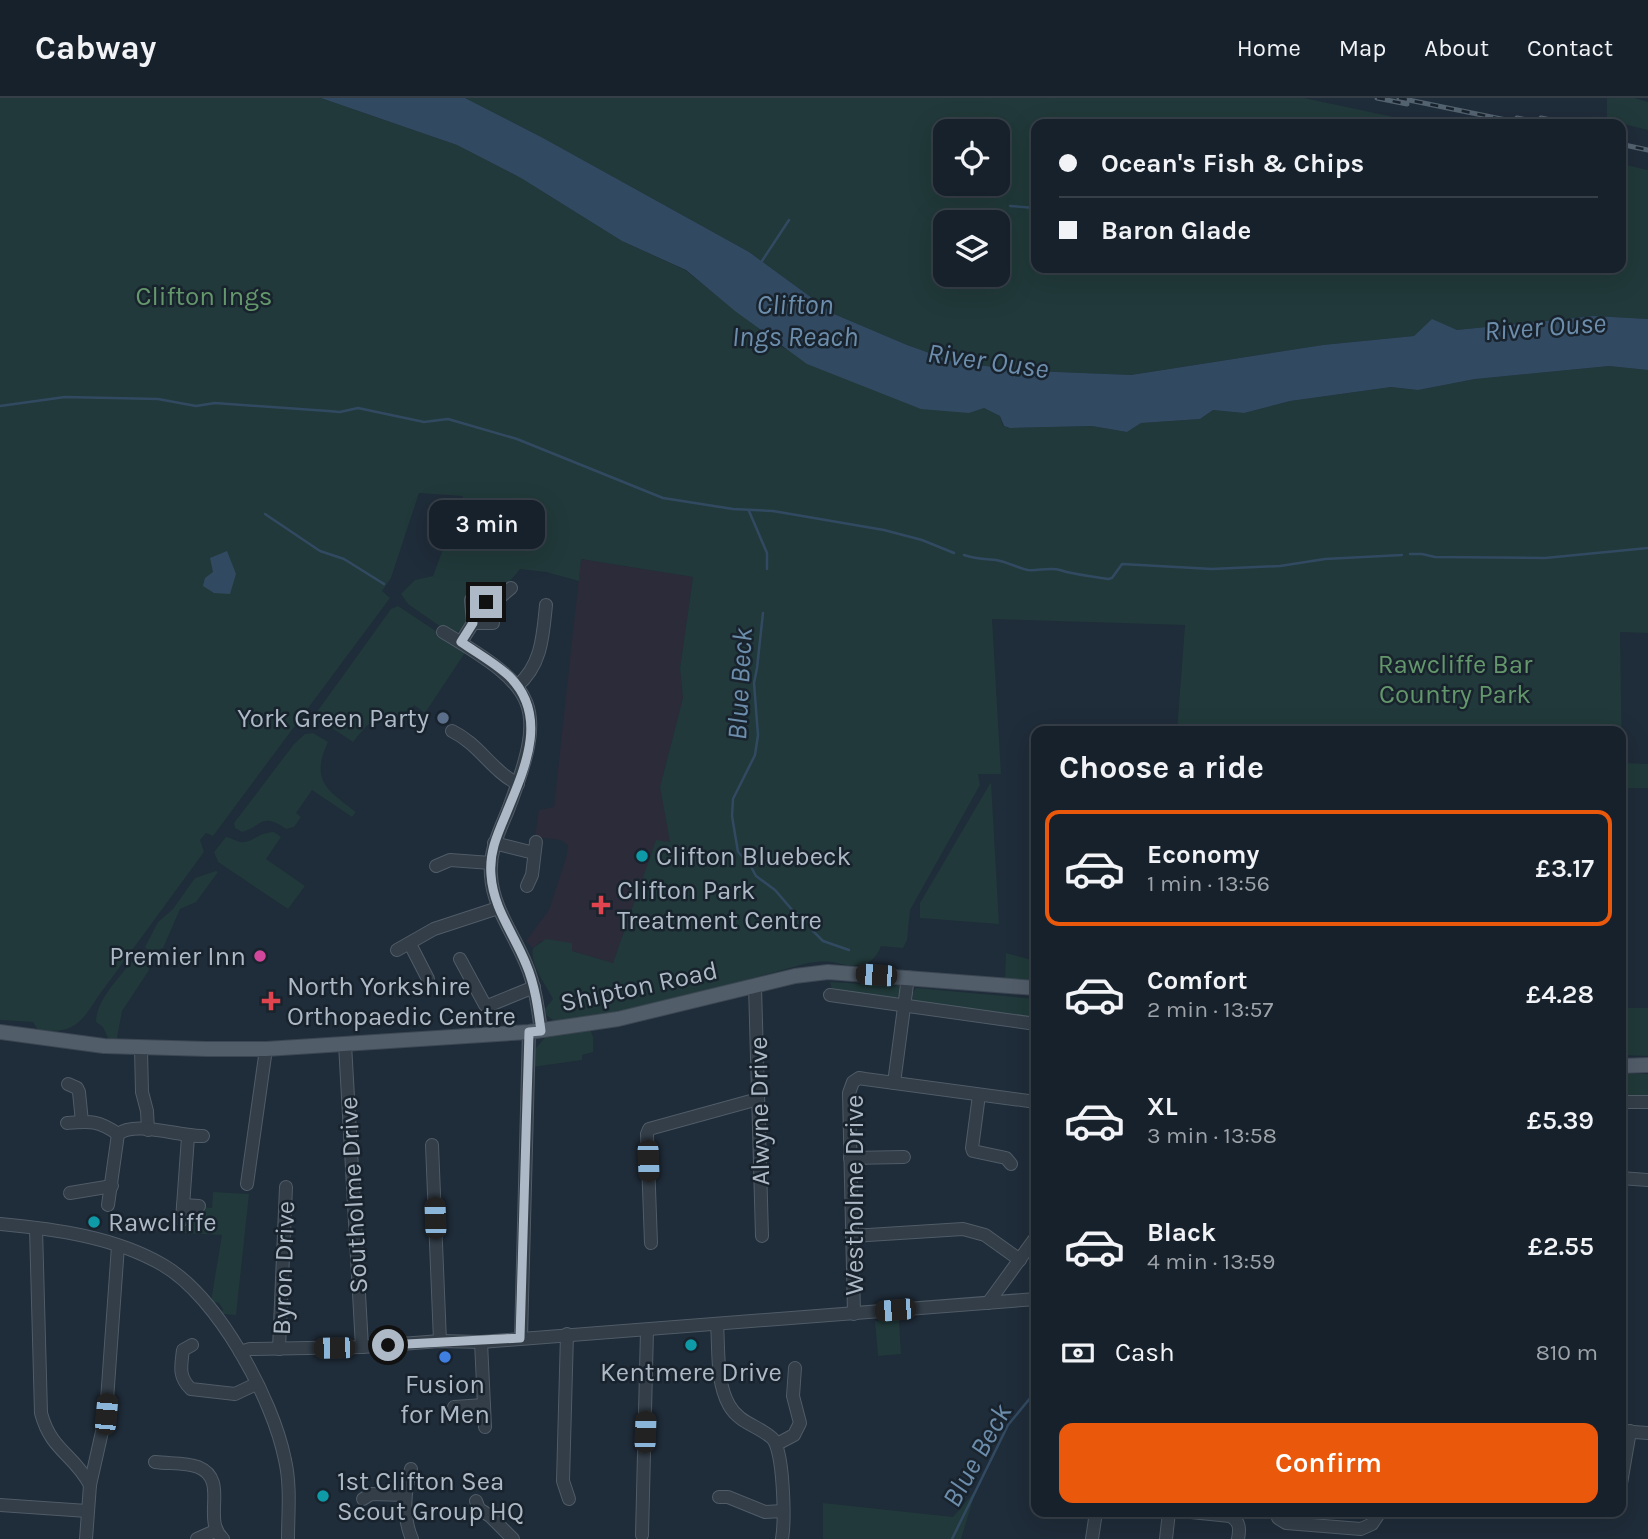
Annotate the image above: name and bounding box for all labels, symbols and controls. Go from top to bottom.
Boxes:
text: Cabway [35,29,156,67]
text: Home [1237,34,1301,62]
text: Map [1339,34,1386,62]
text: About [1424,34,1489,62]
text: Contact [1527,34,1613,62]
map controls [933,119,1010,287]
button: locate [933,119,1010,196]
text: Ocean's Fish & Chips [1101,148,1364,179]
button: layers [933,210,1010,287]
text: Baron Glade [1101,215,1251,246]
park label: Clifton Ings [135,281,273,312]
water label: Clifton Ings Reach [732,288,858,353]
water label: River Ouse [1483,306,1607,347]
water label: River Ouse [925,336,1051,385]
callout: 3 min [428,500,544,550]
text: 3 min [455,511,519,538]
route end [470,586,502,618]
water label: Blue Beck [720,626,759,741]
park label: Rawcliffe Bar Country Park [1378,649,1533,710]
place label: York Green Party [237,703,429,734]
marker: York Green Party [435,710,451,726]
text: Choose a ride [1059,749,1264,786]
icon: car [1063,837,1126,900]
text: Economy [1147,839,1259,870]
place label: Clifton Bluebeck [656,841,851,872]
marker: Clifton Bluebeck [634,848,650,864]
text: £3.17 [1536,853,1594,884]
text: 1 min · 13:56 [1147,870,1270,897]
place label: Clifton Park Treatment Centre [617,875,822,936]
marker: Clifton Park Treatment Centre [591,895,611,915]
place label: Premier Inn [109,941,246,972]
marker: Premier Inn [252,948,268,964]
street label: Shipton Road [558,955,721,1018]
car [855,963,898,987]
icon: car [1063,963,1126,1026]
text: Comfort [1147,965,1248,996]
place label: North Yorkshire Orthopaedic Centre [287,971,516,1032]
text: £4.28 [1526,979,1594,1010]
marker: North Yorkshire Orthopaedic Centre [261,991,281,1011]
text: 2 min · 13:57 [1147,996,1273,1023]
street label: Alwyne Drive [743,1036,776,1186]
icon: car [1063,1089,1126,1152]
text: XL [1147,1091,1178,1122]
street label: Westholme Drive [839,1095,870,1295]
street label: Southolme Drive [333,1096,374,1294]
text: £5.39 [1527,1105,1594,1136]
text: 3 min · 13:58 [1147,1122,1277,1149]
car [637,1140,660,1182]
car [424,1197,447,1239]
street label: Byron Drive [266,1200,301,1336]
place label: Rawcliffe [108,1207,217,1238]
marker: Rawcliffe [86,1214,102,1230]
icon: car [1063,1215,1126,1278]
text: Black [1147,1217,1216,1248]
text: £2.55 [1528,1231,1594,1262]
text: 4 min · 13:59 [1147,1248,1275,1275]
car [874,1298,917,1322]
route start [372,1329,404,1361]
icon: cash [1059,1334,1097,1372]
car [313,1337,356,1359]
marker: Kentmere Drive [683,1337,699,1353]
text: Cash [1115,1337,1175,1368]
text: 810 m [1536,1339,1598,1366]
marker: Fusion for Men [437,1349,453,1365]
place label: Kentmere Drive [600,1357,782,1388]
place label: Fusion for Men [400,1369,490,1430]
car [94,1392,119,1436]
water label: Blue Beck [935,1397,1019,1513]
car [634,1411,657,1453]
button: Confirm [1059,1423,1598,1503]
place label: 1st Clifton Sea Scout Group HQ [337,1466,524,1527]
marker: 1st Clifton Sea Scout Group HQ [315,1488,331,1504]

